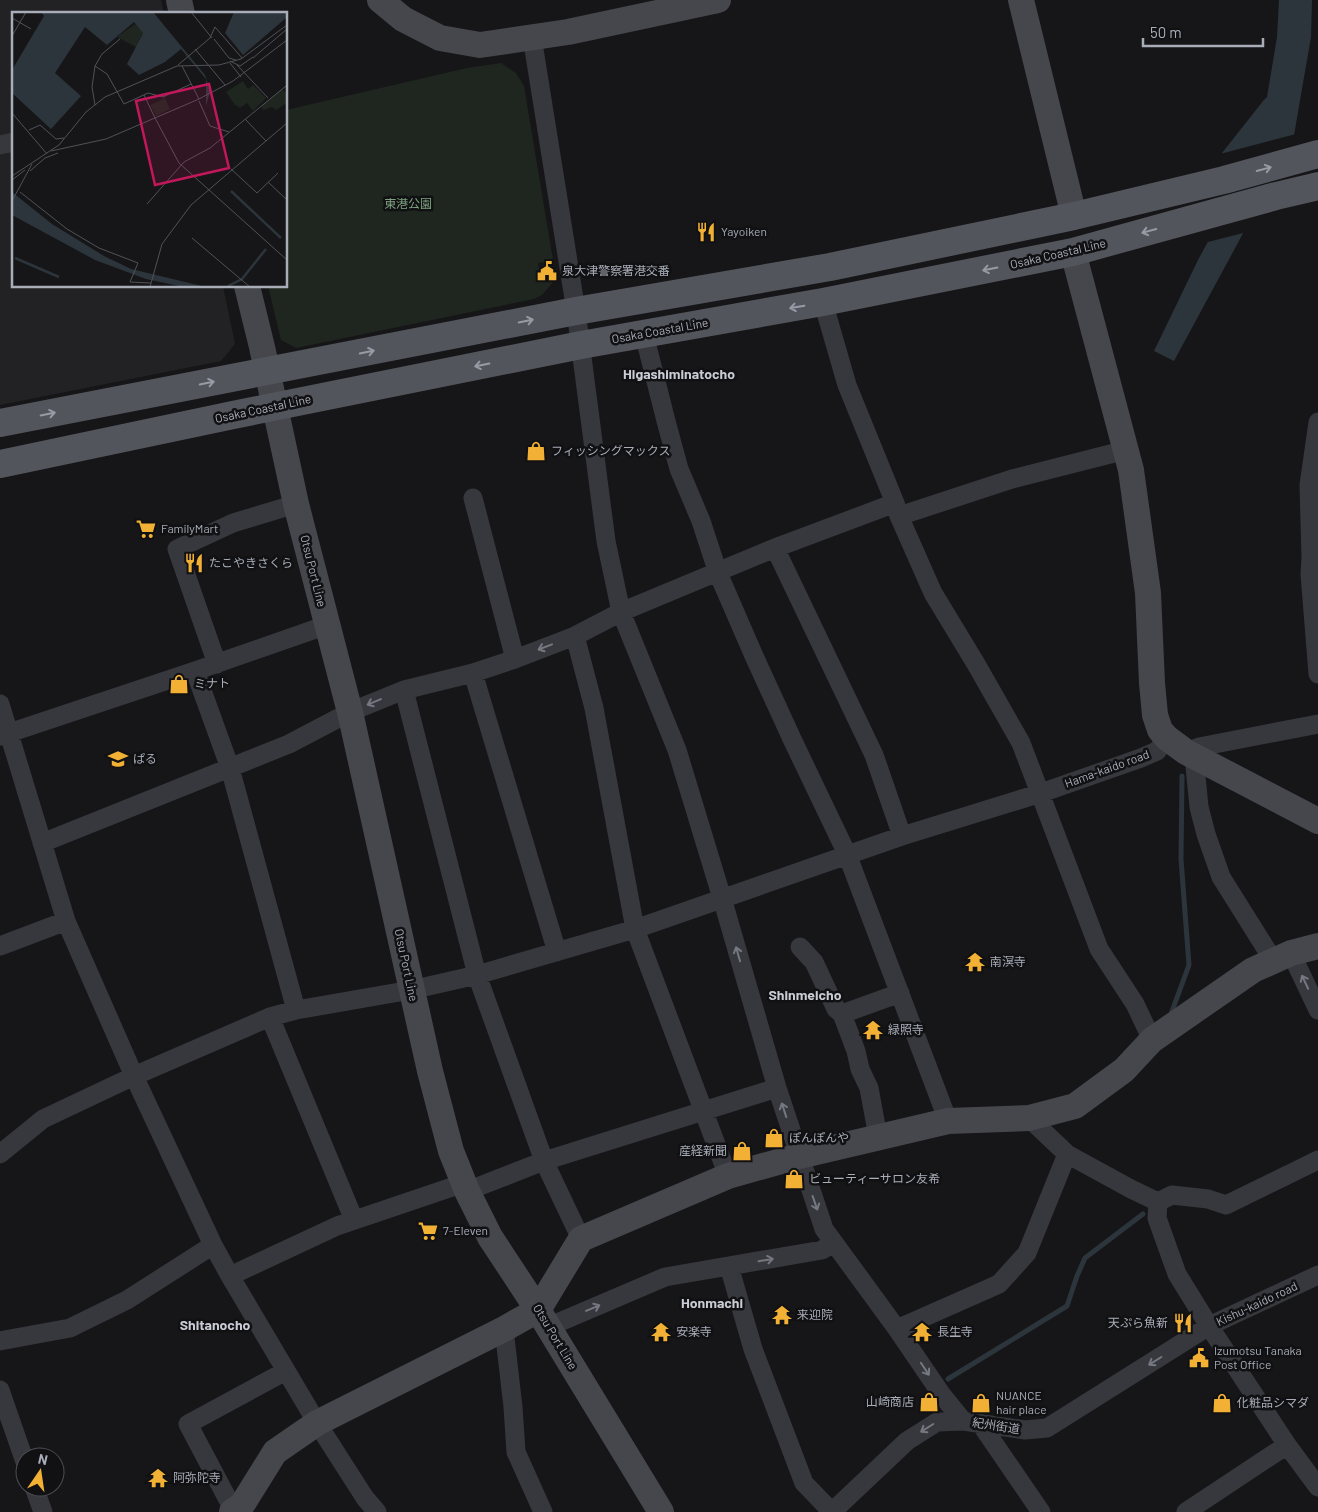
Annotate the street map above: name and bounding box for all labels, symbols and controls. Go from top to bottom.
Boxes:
inset map [12,12,288,288]
scale bar [1143,15,1263,47]
text: 50 m [1150,23,1182,41]
one-way arrow [1256,164,1272,173]
park label: 東港公園 [384,196,432,210]
restaurant icon: Yayoiken [695,221,717,243]
place label: Yayoiken [721,224,767,238]
one-way arrow [1141,227,1157,237]
street label: Osaka Coastal Line [1009,235,1107,271]
public building icon: 泉大津警察署港交番 [536,260,558,282]
place label: 泉大津警察署港交番 [562,263,670,277]
one-way arrow [983,264,999,274]
one-way arrow [789,302,805,312]
street label: Osaka Coastal Line [610,315,709,345]
one-way arrow [518,316,534,325]
one-way arrow [359,347,375,356]
one-way arrow [474,360,490,370]
district label: Higashiminatocho [623,365,735,382]
one-way arrow [199,378,215,388]
street label: Osaka Coastal Line [213,391,312,425]
one-way arrow [39,409,55,418]
shop icon: フィッシングマックス [525,440,547,462]
place label: フィッシングマックス [551,443,670,457]
supermarket icon: FamilyMart [135,518,157,540]
place label: FamilyMart [161,521,218,535]
street label: Otsu Port Line [298,533,330,608]
restaurant icon: たこやきさくら [183,552,205,574]
place label: たこやきさくら [209,555,293,569]
one-way arrow [538,643,554,652]
shop icon: ミナト [168,673,190,695]
place label: ミナト [194,676,230,690]
one-way arrow [367,698,382,708]
street label: Hama-kaido road [1062,746,1151,790]
school or university icon: ぱる [107,748,129,770]
place label: ぱる [133,751,157,765]
street label: Otsu Port Line [392,927,422,1002]
one-way arrow [733,947,743,963]
temple icon: 南溟寺 [964,951,986,973]
place label: 南溟寺 [990,954,1026,968]
one-way arrow [1299,975,1309,990]
district label: Shinmeicho [768,986,842,1003]
temple icon: 緑照寺 [862,1019,884,1041]
place label: 緑照寺 [888,1022,924,1036]
one-way arrow [779,1103,788,1118]
shop icon: ぽんぽんや [763,1127,785,1149]
place label: ぽんぽんや [789,1130,849,1144]
shop icon: 産経新聞 [731,1140,753,1162]
place label: 産経新聞 [679,1143,727,1157]
shop icon: ビューティーサロン友希 [783,1168,805,1190]
place label: ビューティーサロン友希 [809,1171,940,1185]
one-way arrow [811,1194,820,1210]
supermarket icon: 7-Eleven [417,1220,439,1242]
place label: 7-Eleven [443,1223,488,1237]
one-way arrow [757,1255,773,1265]
street label: Kishu-kaido road [1214,1278,1299,1328]
district label: Honmachi [681,1294,743,1311]
street label: Otsu Port Line [531,1301,581,1372]
one-way arrow [585,1302,600,1312]
temple icon: 来迎院 [771,1304,793,1326]
place label: 来迎院 [797,1307,833,1321]
restaurant icon: 天ぷら魚新 [1172,1312,1194,1334]
place label: 天ぷら魚新 [1108,1315,1168,1329]
district label: Shitanocho [180,1316,251,1333]
temple icon: 安楽寺 [650,1321,672,1343]
temple icon: 長生寺 [911,1321,933,1343]
place label: 安楽寺 [676,1324,712,1338]
place label: 長生寺 [937,1324,973,1338]
place label: Izumotsu Tanaka Post Office [1214,1343,1302,1371]
public building icon: Izumotsu Tanaka Post Office [1188,1347,1210,1369]
one-way arrow [1149,1356,1163,1366]
one-way arrow [919,1362,930,1376]
place label: NUANCE hair place [996,1388,1047,1416]
shop icon: 山崎商店 [918,1391,940,1413]
shop icon: NUANCE hair place [970,1392,992,1414]
shop icon: 化粧品シマダ [1211,1392,1233,1414]
place label: 山崎商店 [866,1394,914,1408]
place label: 化粧品シマダ [1237,1395,1309,1409]
street label: 紀州街道 [971,1414,1021,1436]
one-way arrow [921,1423,935,1433]
north arrow [15,1447,65,1497]
text: N [37,1450,49,1468]
temple icon: 阿弥陀寺 [147,1467,169,1489]
place label: 阿弥陀寺 [173,1470,221,1484]

